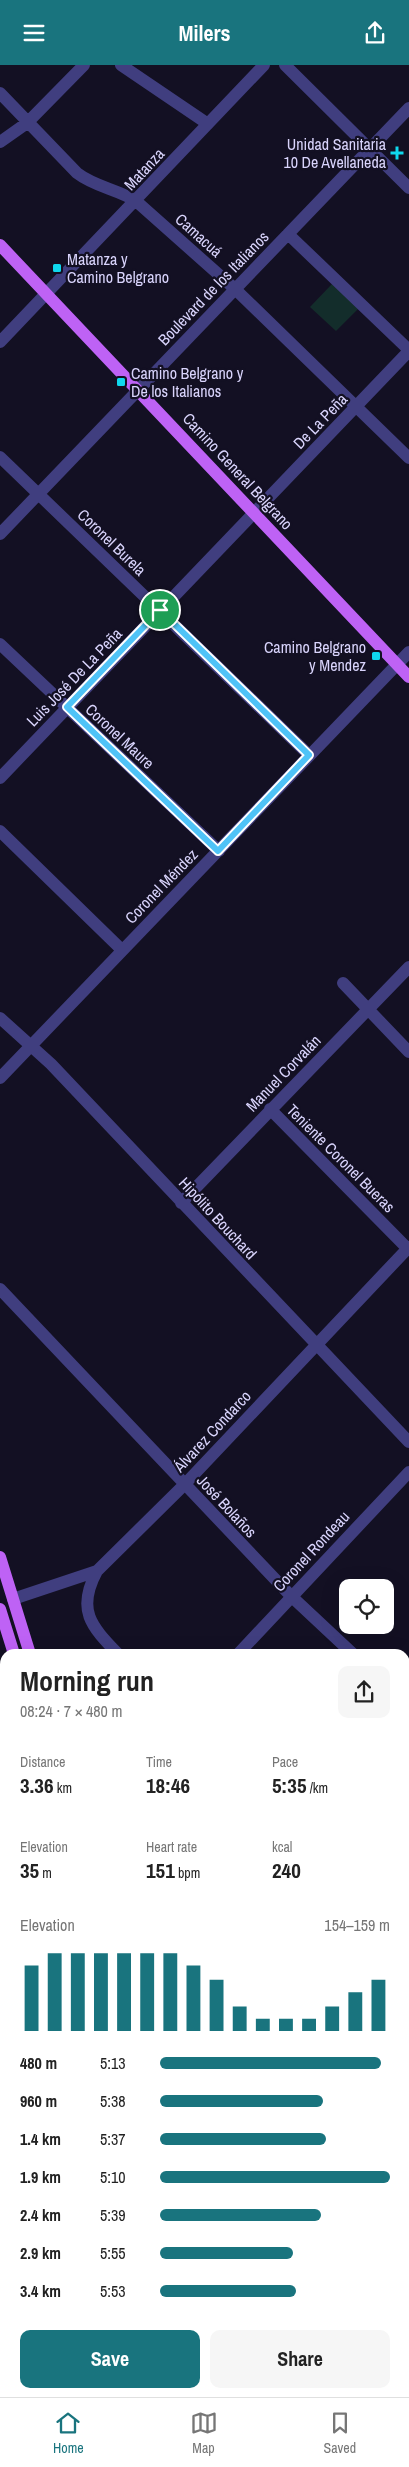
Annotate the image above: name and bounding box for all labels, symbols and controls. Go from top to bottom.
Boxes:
text: Milers [178,18,231,48]
icon: menu [20,19,48,47]
icon: share [361,19,389,47]
place label: Unidad Sanitaria 10 De Avellaneda [283,133,387,173]
street label: Matanza [119,143,170,195]
marker: Unidad Sanitaria 10 De Avellaneda [390,146,404,160]
street label: Camacuá [171,208,228,262]
street label: Boulevard de los Italianos [153,226,273,350]
place label: Matanza y Camino Belgrano [67,248,169,288]
marker: Matanza y Camino Belgrano [51,262,63,274]
place label: Camino Belgrano y De los Italianos [131,362,244,402]
marker: Camino Belgrano y De los Italianos [115,376,127,388]
street label: De La Peña [288,388,352,454]
street label: Camino General Belgrano [178,408,298,534]
street label: Coronel Burela [73,504,152,581]
pin [139,589,181,631]
icon: arrive [146,596,174,624]
street label: Luis José De La Peña [21,622,127,731]
place label: Camino Belgrano y Mendez [264,636,366,676]
marker: Camino Belgrano y Mendez [370,650,382,662]
street label: Coronel Maure [81,698,159,774]
street label: Coronel Méndez [120,843,203,928]
street label: Manuel Corvalán [241,1030,325,1116]
street label: Teniente Coronel Bueras [282,1099,400,1217]
street label: Hipólito Bouchard [174,1172,262,1264]
street label: Álvarez Condarco [168,1385,256,1477]
street label: José Bolaños [192,1470,262,1542]
street label: Coronel Rondeau [268,1506,354,1596]
map controls [339,1579,394,1634]
button: locate [339,1579,394,1634]
text: Morning run [20,1662,154,1700]
button: share [338,1666,390,1718]
text: 08:24 · 7 × 480 m [20,1700,123,1722]
text: Distance [20,1753,65,1771]
text: Time [146,1753,172,1771]
text: Pace [272,1753,298,1771]
text: 3.36 [20,1771,54,1800]
text: 18:46 [146,1771,190,1800]
text: 5:35 [272,1771,306,1800]
text: km [54,1779,72,1797]
text: /km [306,1779,328,1797]
text: Elevation [20,1838,68,1856]
text: Heart rate [146,1838,197,1856]
text: kcal [272,1838,292,1856]
text: 35 [20,1856,39,1885]
text: 151 [146,1856,175,1885]
text: 240 [272,1856,301,1885]
text: m [39,1864,52,1882]
text: bpm [175,1864,200,1882]
text: Elevation [20,1914,75,1936]
text: 154–159 m [324,1914,390,1936]
text: 480 m [20,2052,57,2074]
text: 5:13 [100,2052,126,2074]
text: 960 m [20,2090,57,2112]
text: 5:38 [100,2090,126,2112]
text: 1.4 km [20,2128,61,2150]
text: 5:37 [100,2128,126,2150]
text: 1.9 km [20,2166,61,2188]
text: 5:10 [100,2166,126,2188]
text: 2.4 km [20,2204,61,2226]
text: 5:39 [100,2204,126,2226]
text: 2.9 km [20,2242,61,2264]
text: 5:55 [100,2242,126,2264]
text: 3.4 km [20,2280,61,2302]
text: 5:53 [100,2280,126,2302]
button: Save [20,2330,200,2388]
button: Share [210,2330,390,2388]
tab: Home [53,2409,84,2457]
tab: Map [190,2409,218,2457]
tab: Saved [323,2409,356,2457]

